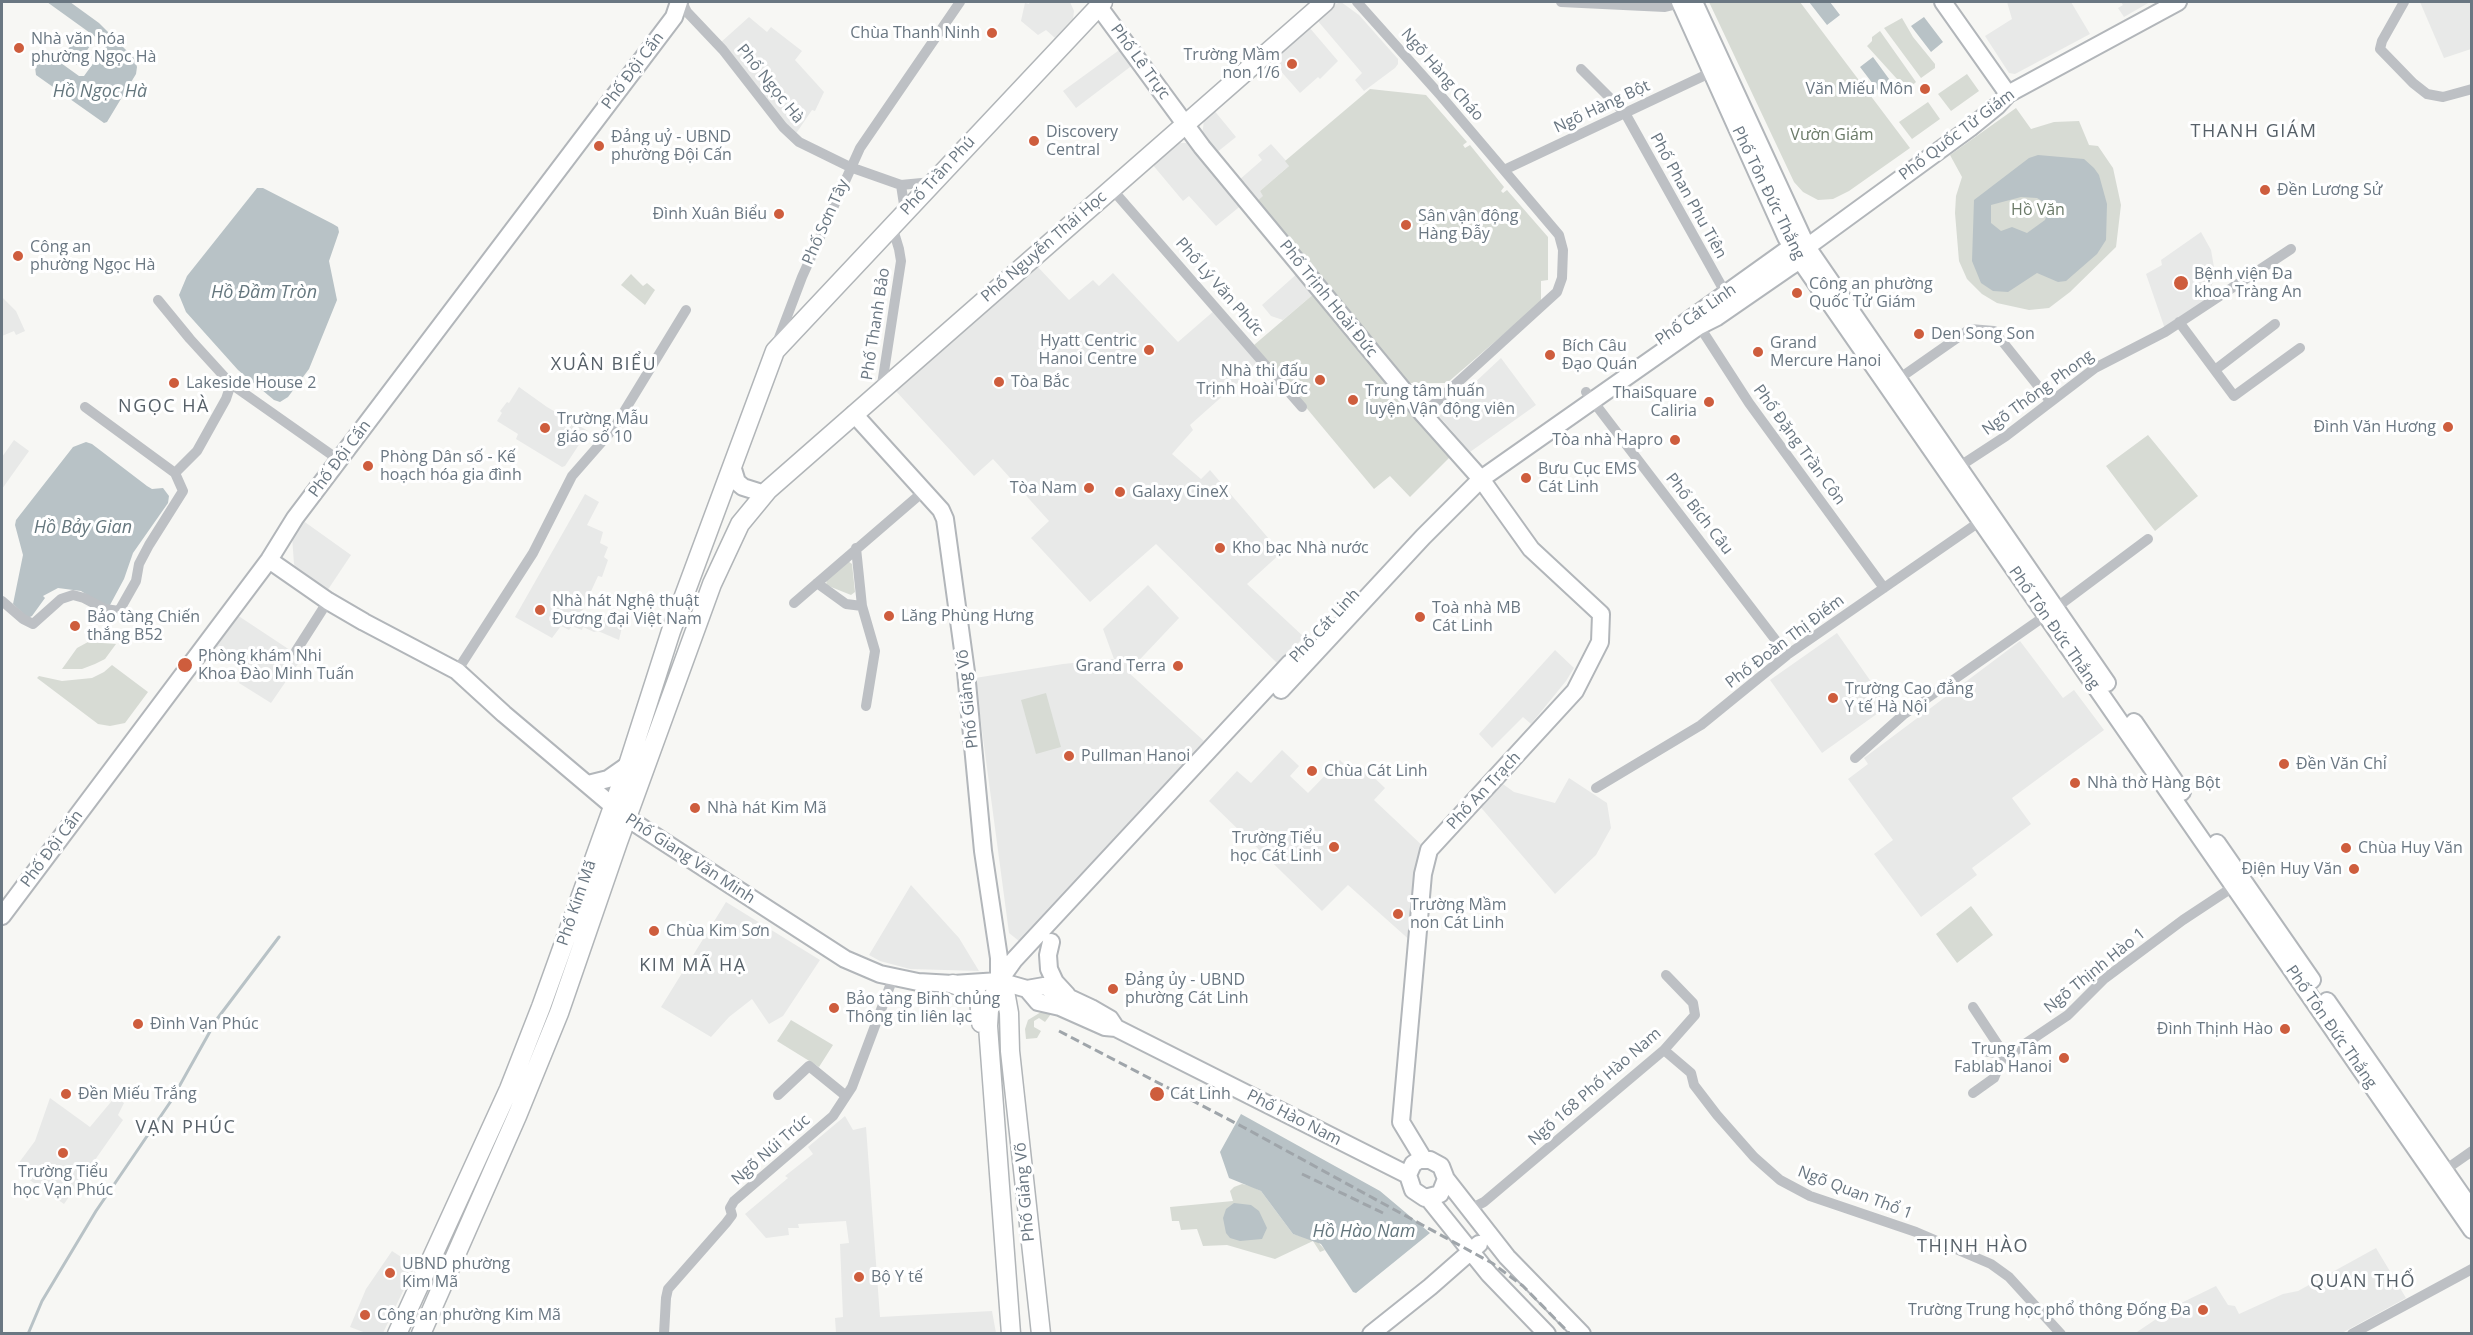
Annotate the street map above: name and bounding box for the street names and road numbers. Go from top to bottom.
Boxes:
street label: Phố Lê Trực [1106,21,1174,103]
street label: Ngõ Hàng Cháo [1397,25,1487,125]
street label: Phố Đội Cấn [598,29,668,113]
street label: Phố Ngọc Hà [732,41,808,127]
street label: Ngõ Hàng Bột [1551,76,1653,138]
street label: Phố Quốc Tử Giám [1895,85,2019,185]
street label: Phố Tôn Đức Thắng [1727,123,1809,263]
street label: Phố Phan Phu Tiên [1646,130,1730,262]
street label: Phố Trần Phú [897,133,979,219]
street label: Phố Sơn Tây [799,176,853,268]
street label: Phố Nguyễn Thái Học [978,187,1110,307]
street label: Phố Lý Văn Phức [1171,234,1267,340]
street label: Phố Trịnh Hoài Đức [1275,237,1381,361]
street label: Phố Thanh Bảo [858,267,894,381]
street label: Phố Cát Linh [1652,280,1740,350]
street label: Ngõ Thông Phong [1979,346,2097,440]
street label: Phố Đặng Trần Côn [1749,381,1849,509]
street label: Phố Đội Cấn [305,417,375,501]
street label: Phố Bích Câu [1661,469,1737,559]
street label: Phố Tôn Đức Thắng [2004,563,2104,693]
street label: Phố Cát Linh [1286,585,1364,667]
street label: Phố Đoàn Thị Điểm [1722,591,1848,693]
street label: Phố Giảng Võ [953,648,983,750]
street label: Phố An Trạch [1443,748,1525,834]
street label: Phố Đội Cấn [17,807,87,891]
street label: Phố Giang Văn Minh [621,810,759,908]
street label: Phố Kim Mã [553,858,601,948]
street label: Ngõ Thịnh Hào 1 [2041,924,2149,1018]
street label: Phố Tôn Đức Thắng [2281,962,2381,1092]
street label: Ngõ 168 Phố Hào Nam [1525,1024,1665,1150]
street label: Phố Hào Nam [1244,1086,1344,1150]
street label: Ngõ Núi Trúc [728,1111,814,1189]
street label: Phố Giảng Võ [1011,1142,1039,1242]
street label: Ngõ Quan Thổ 1 [1795,1162,1915,1224]

